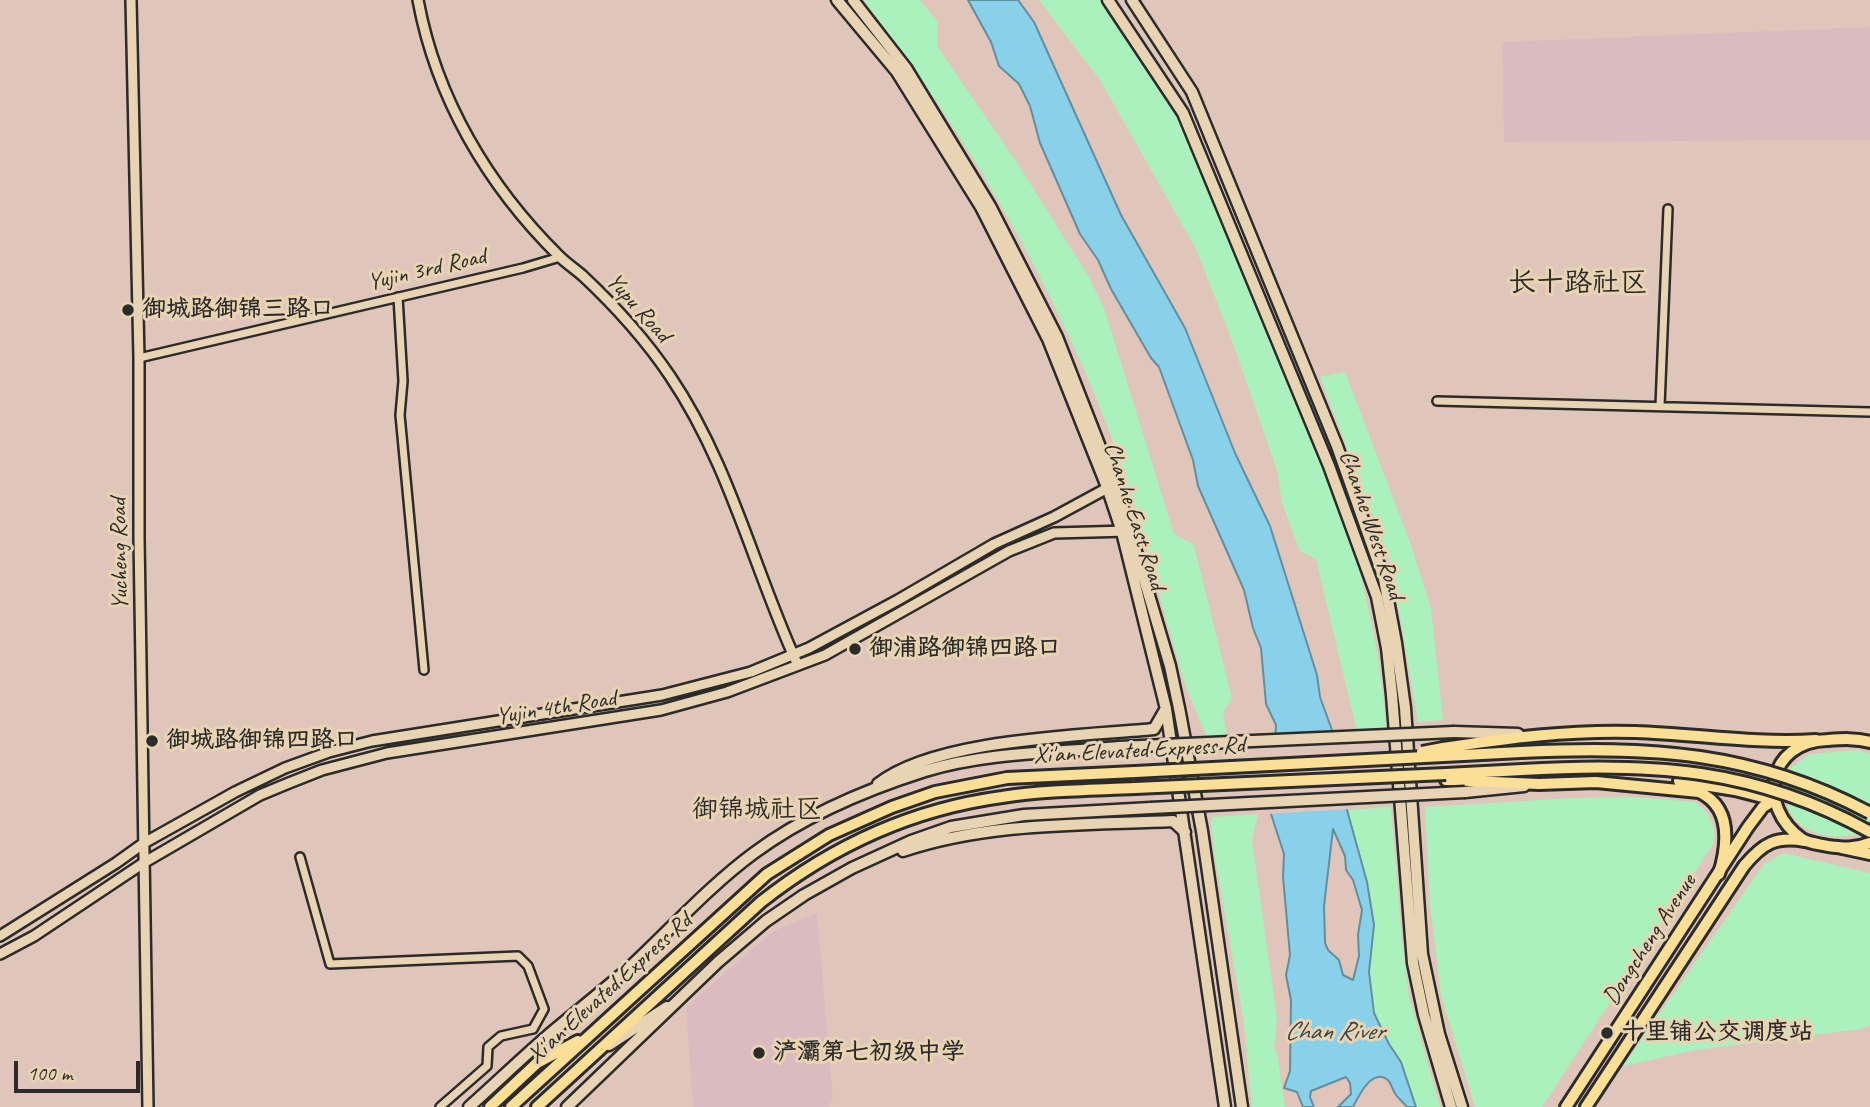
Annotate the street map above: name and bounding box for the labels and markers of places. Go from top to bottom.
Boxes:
place label: 御城路御锦三路口 [142,296,334,324]
marker: 御城路御锦三路口 [120,302,136,318]
place label: 御浦路御锦四路口 [869,635,1061,663]
marker: 御浦路御锦四路口 [847,641,863,657]
place label: 御城路御锦四路口 [166,727,358,755]
marker: 御城路御锦四路口 [144,733,160,749]
place label: 十里铺公交调度站 [1621,1019,1813,1047]
marker: 十里铺公交调度站 [1599,1025,1615,1041]
place label: 浐灞第七初级中学 [773,1039,965,1067]
marker: 浐灞第七初级中学 [751,1045,767,1061]

